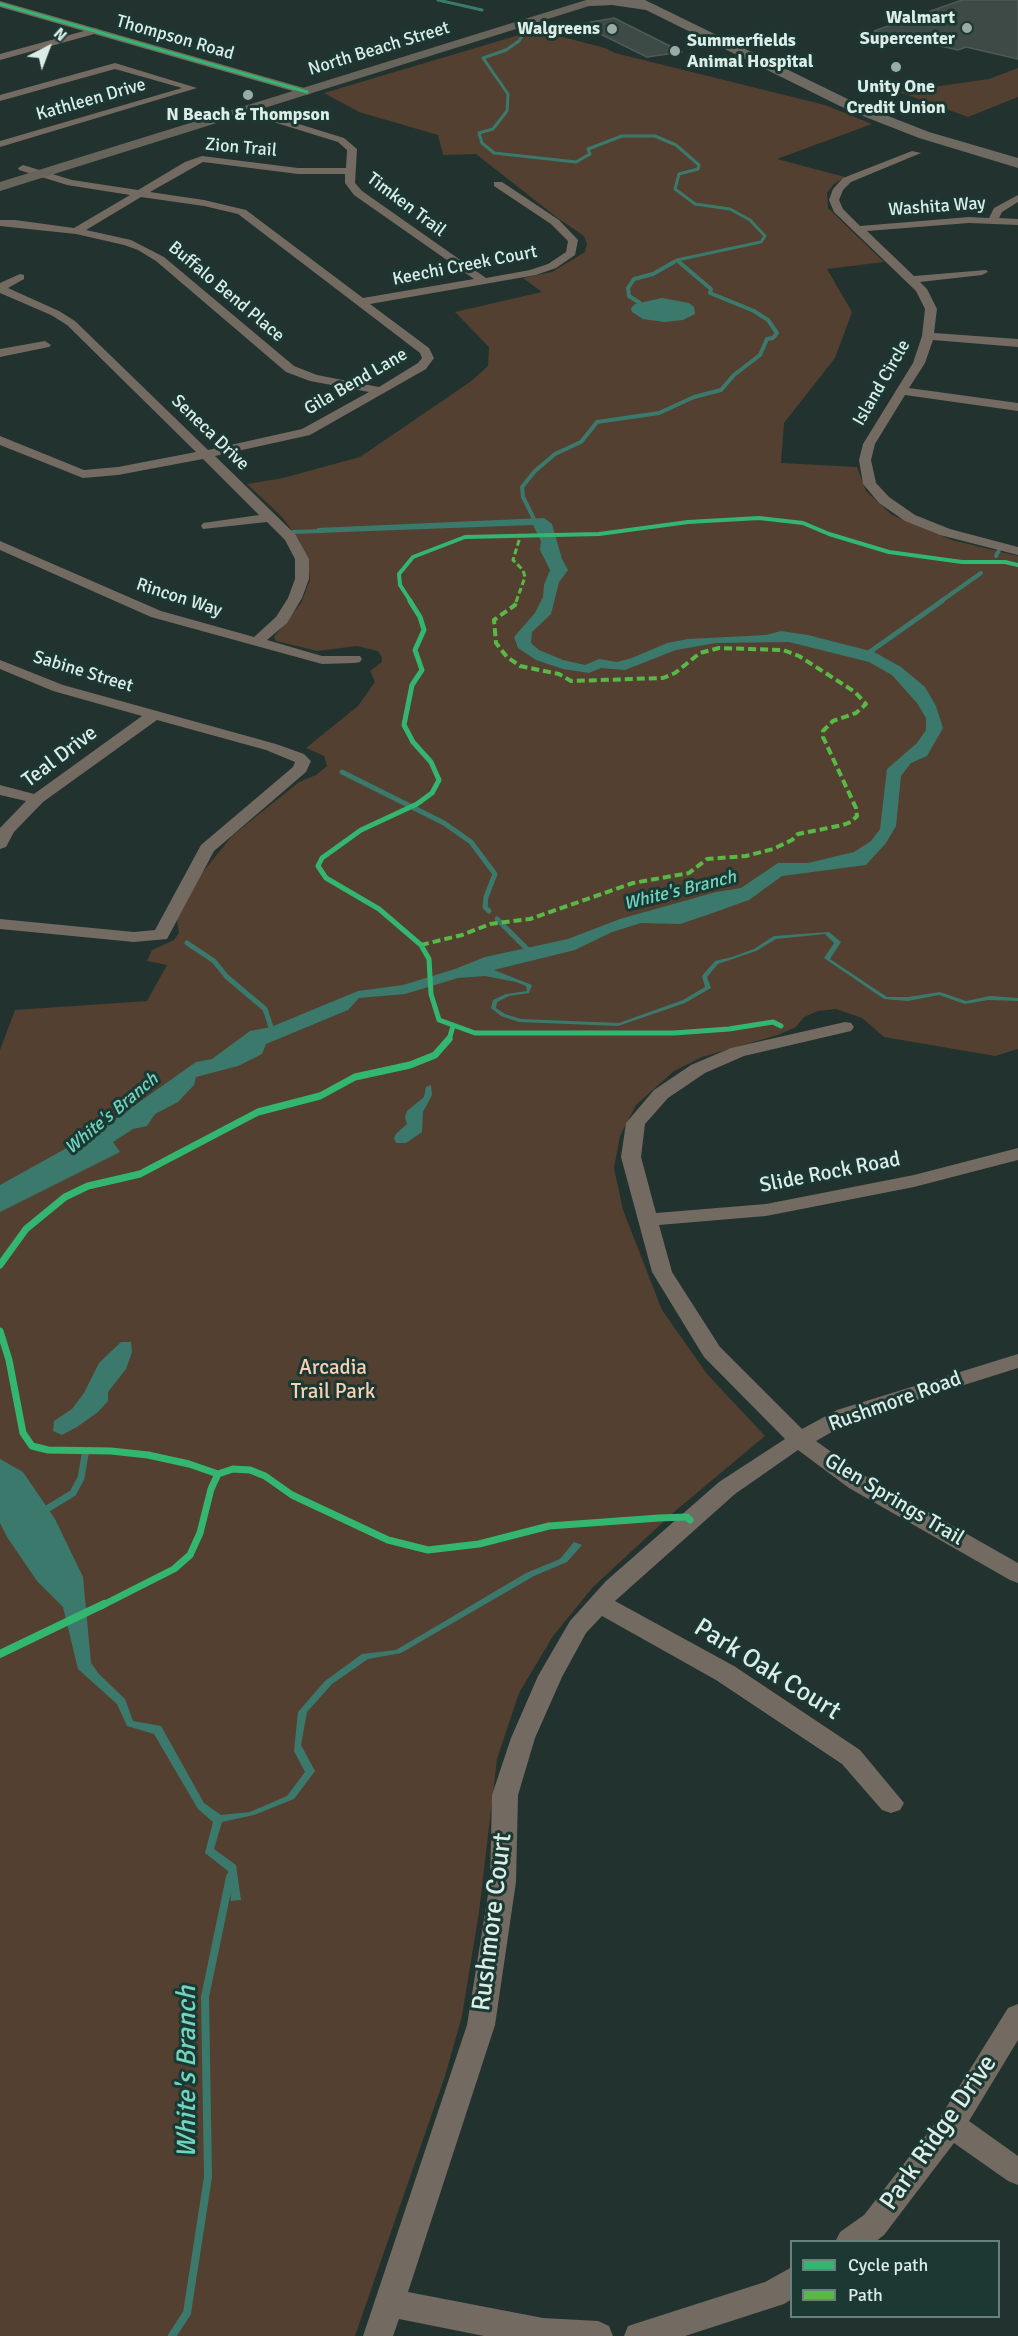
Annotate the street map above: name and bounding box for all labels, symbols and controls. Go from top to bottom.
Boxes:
place label: Walmart Supercenter [860,7,955,50]
street label: Thompson Road [114,11,236,65]
street label: North Beach Street [306,17,452,81]
north arrow [18,18,78,78]
place label: Walgreens [517,18,600,40]
marker: Walmart Supercenter [960,21,974,35]
marker: Walgreens [605,22,619,36]
text: N [49,23,71,46]
place label: Summerfields Animal Hospital [687,30,813,72]
marker: Summerfields Animal Hospital [668,44,682,58]
marker: Unity One Credit Union [889,60,903,74]
street label: Kathleen Drive [34,74,148,126]
place label: Unity One Credit Union [846,76,946,118]
marker: N Beach & Thompson [241,88,255,102]
place label: N Beach & Thompson [166,104,330,126]
street label: Zion Trail [204,134,278,162]
street label: Timken Trail [362,168,450,242]
street label: Washita Way [888,193,986,221]
street label: Buffalo Bend Place [164,237,288,347]
street label: Keechi Creek Court [391,241,539,291]
street label: Island Circle [849,336,915,430]
street label: Gila Bend Lane [301,344,411,420]
street label: Seneca Drive [167,391,253,475]
street label: Rincon Way [133,574,225,622]
street label: Sabine Street [31,647,135,697]
street label: Teal Drive [17,721,103,793]
water label: White's Branch [622,867,738,915]
water label: White's Branch [61,1069,163,1159]
street label: Slide Rock Road [757,1147,903,1199]
park label: Arcadia Trail Park [291,1355,375,1405]
street label: Rushmore Road [825,1366,965,1438]
street label: Glen Springs Trail [820,1448,968,1552]
street label: Park Oak Court [688,1613,846,1727]
street label: Rushmore Court [467,1831,519,2013]
water label: White's Branch [172,1986,204,2158]
street label: Park Ridge Drive [874,2049,1004,2217]
legend [790,2240,1000,2318]
text: Cycle path [848,2254,928,2276]
text: Path [848,2284,883,2306]

